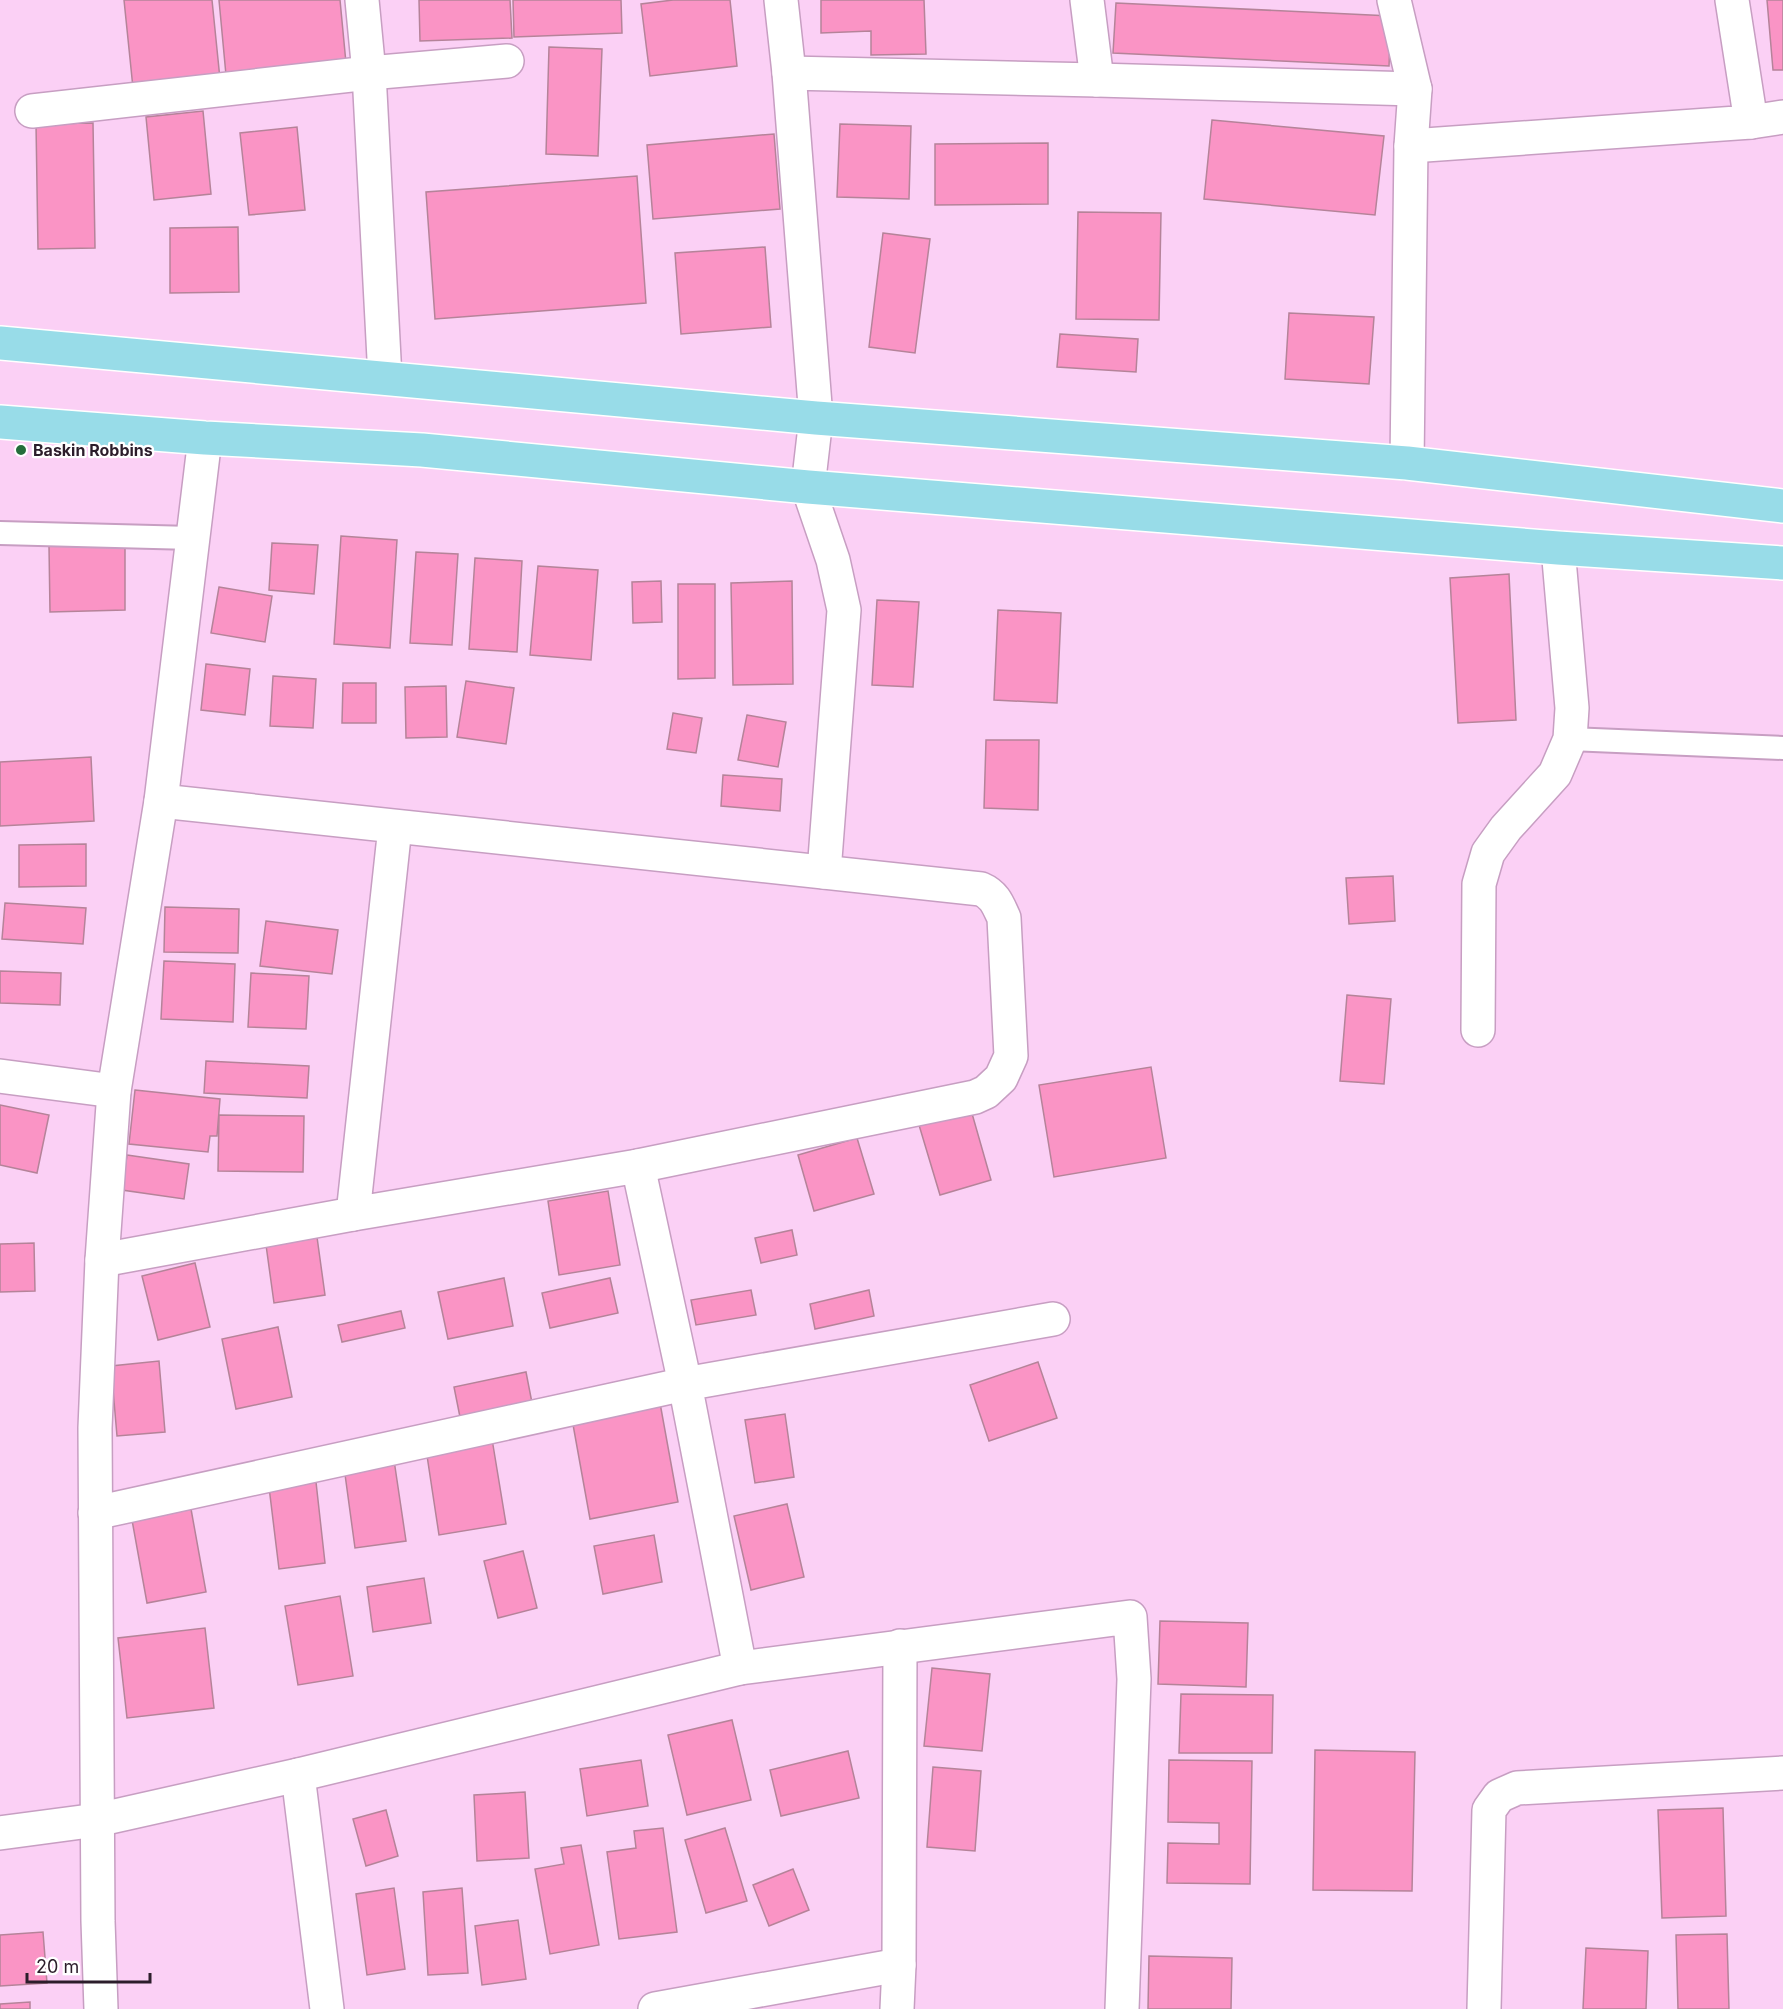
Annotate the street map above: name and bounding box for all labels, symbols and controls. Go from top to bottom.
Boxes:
place label: Baskin Robbins [33,440,153,460]
marker: Baskin Robbins [14,443,28,457]
scale bar [27,1946,150,1984]
text: 20 m [36,1956,79,1977]

